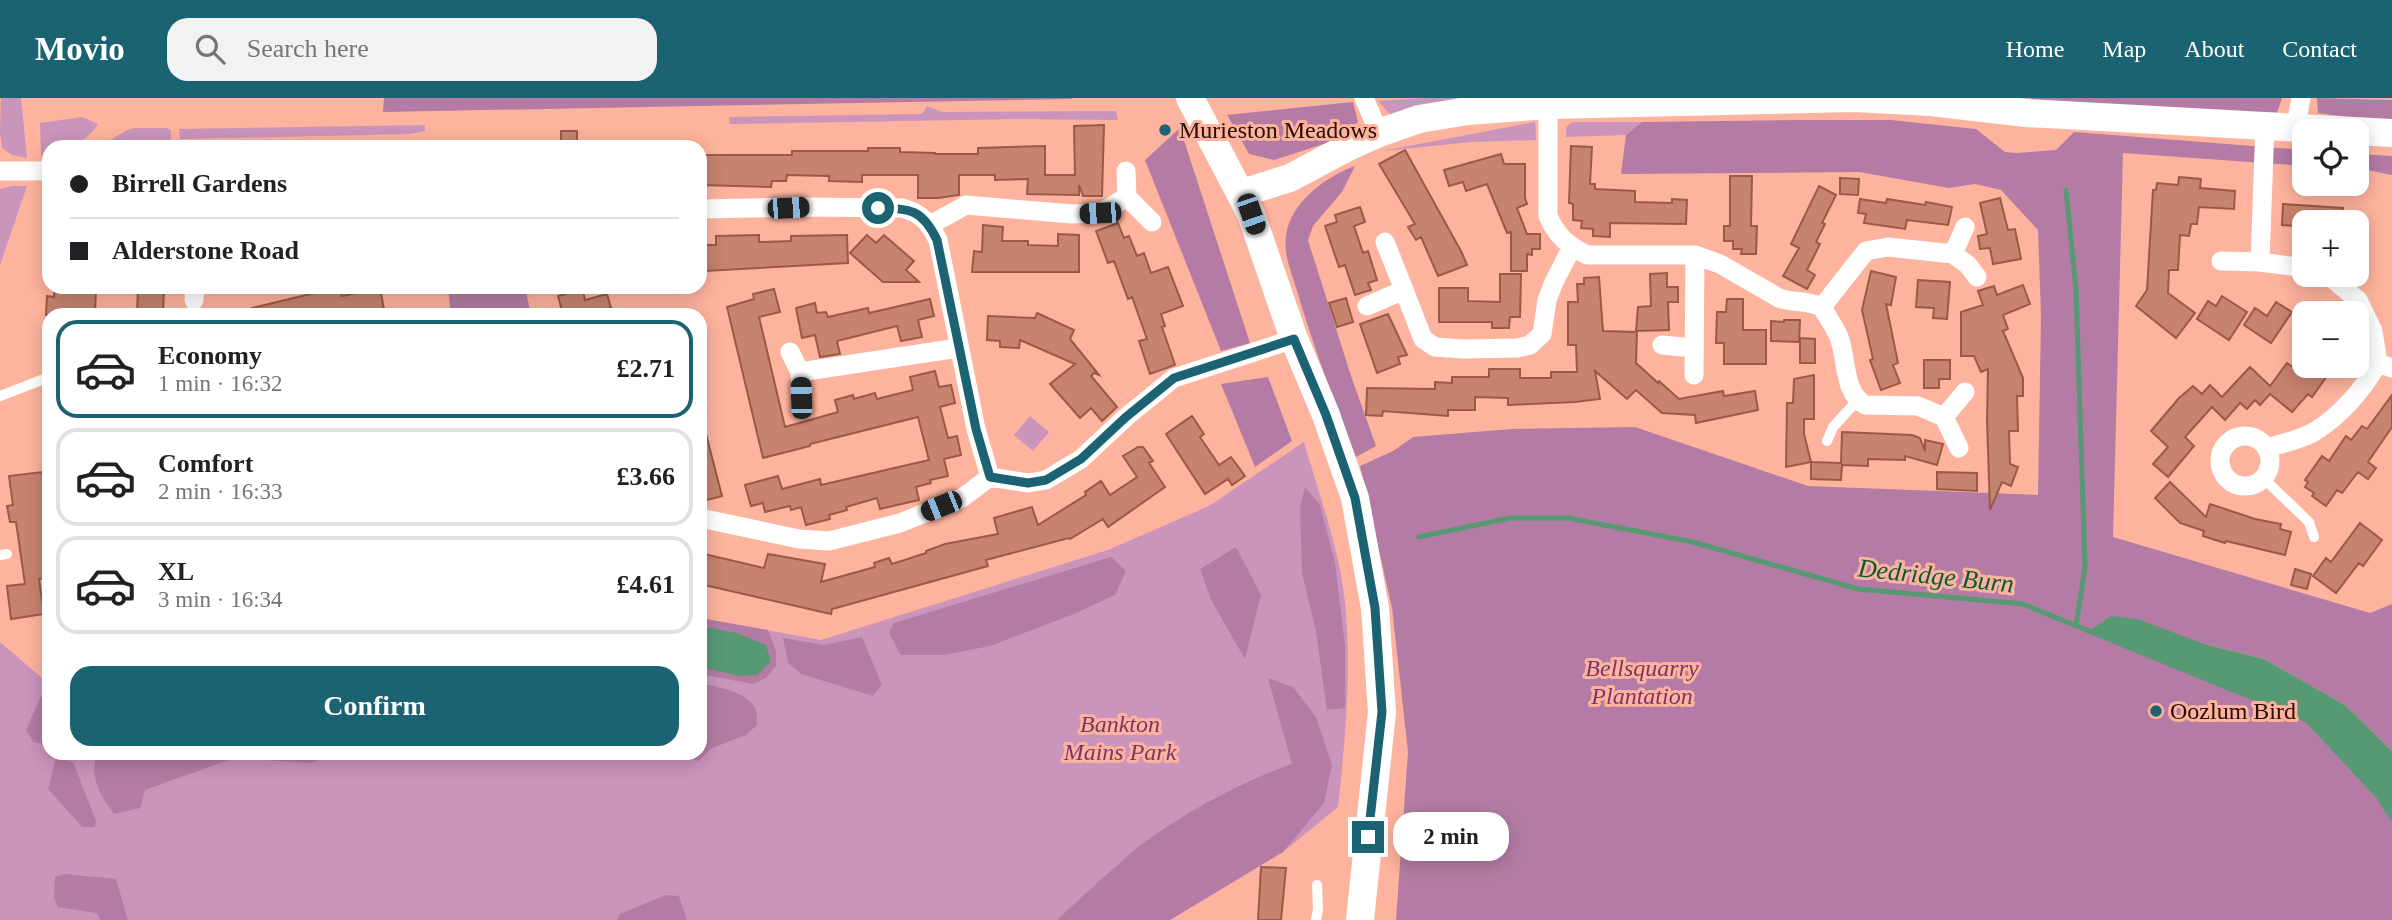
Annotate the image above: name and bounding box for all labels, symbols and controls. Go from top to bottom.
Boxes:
search box [167,18,657,81]
icon: search [191,30,229,68]
text: Movio [35,31,125,67]
text: Search here [247,34,369,63]
text: Home [2006,36,2064,62]
text: Map [2102,36,2146,62]
text: About [2184,36,2244,62]
text: Contact [2282,36,2357,62]
place label: Murieston Meadows [1179,117,1377,143]
map controls [2292,119,2369,378]
button: locate [2292,119,2369,196]
marker: Murieston Meadows [1157,122,1173,138]
text: Birrell Gardens [112,169,287,198]
car [1235,191,1268,237]
route start [862,192,894,224]
car [767,196,810,220]
car [1079,201,1122,225]
button: + [2292,210,2369,287]
text: Alderstone Road [112,236,299,265]
button: − [2292,301,2369,378]
icon: car [74,338,137,401]
text: Economy [158,341,262,370]
text: £2.71 [617,354,675,383]
text: 1 min · 16:32 [158,371,283,396]
car [790,377,813,419]
icon: car [74,446,137,509]
text: Comfort [158,449,253,478]
text: £3.66 [617,462,675,491]
text: 2 min · 16:33 [158,479,283,504]
car [918,488,965,524]
water label: Dedridge Burn [1856,553,2015,599]
icon: car [74,554,137,617]
text: XL [158,557,194,586]
text: £4.61 [617,570,675,599]
text: 3 min · 16:34 [158,587,283,612]
park label: Bellsquarry Plantation [1585,655,1699,709]
button: Confirm [70,666,679,746]
place label: Oozlum Bird [2170,698,2296,724]
marker: Oozlum Bird [2148,703,2164,719]
park label: Bankton Mains Park [1063,711,1177,765]
callout: 2 min [1392,812,1508,862]
route end [1352,821,1384,853]
text: 2 min [1423,824,1479,849]

